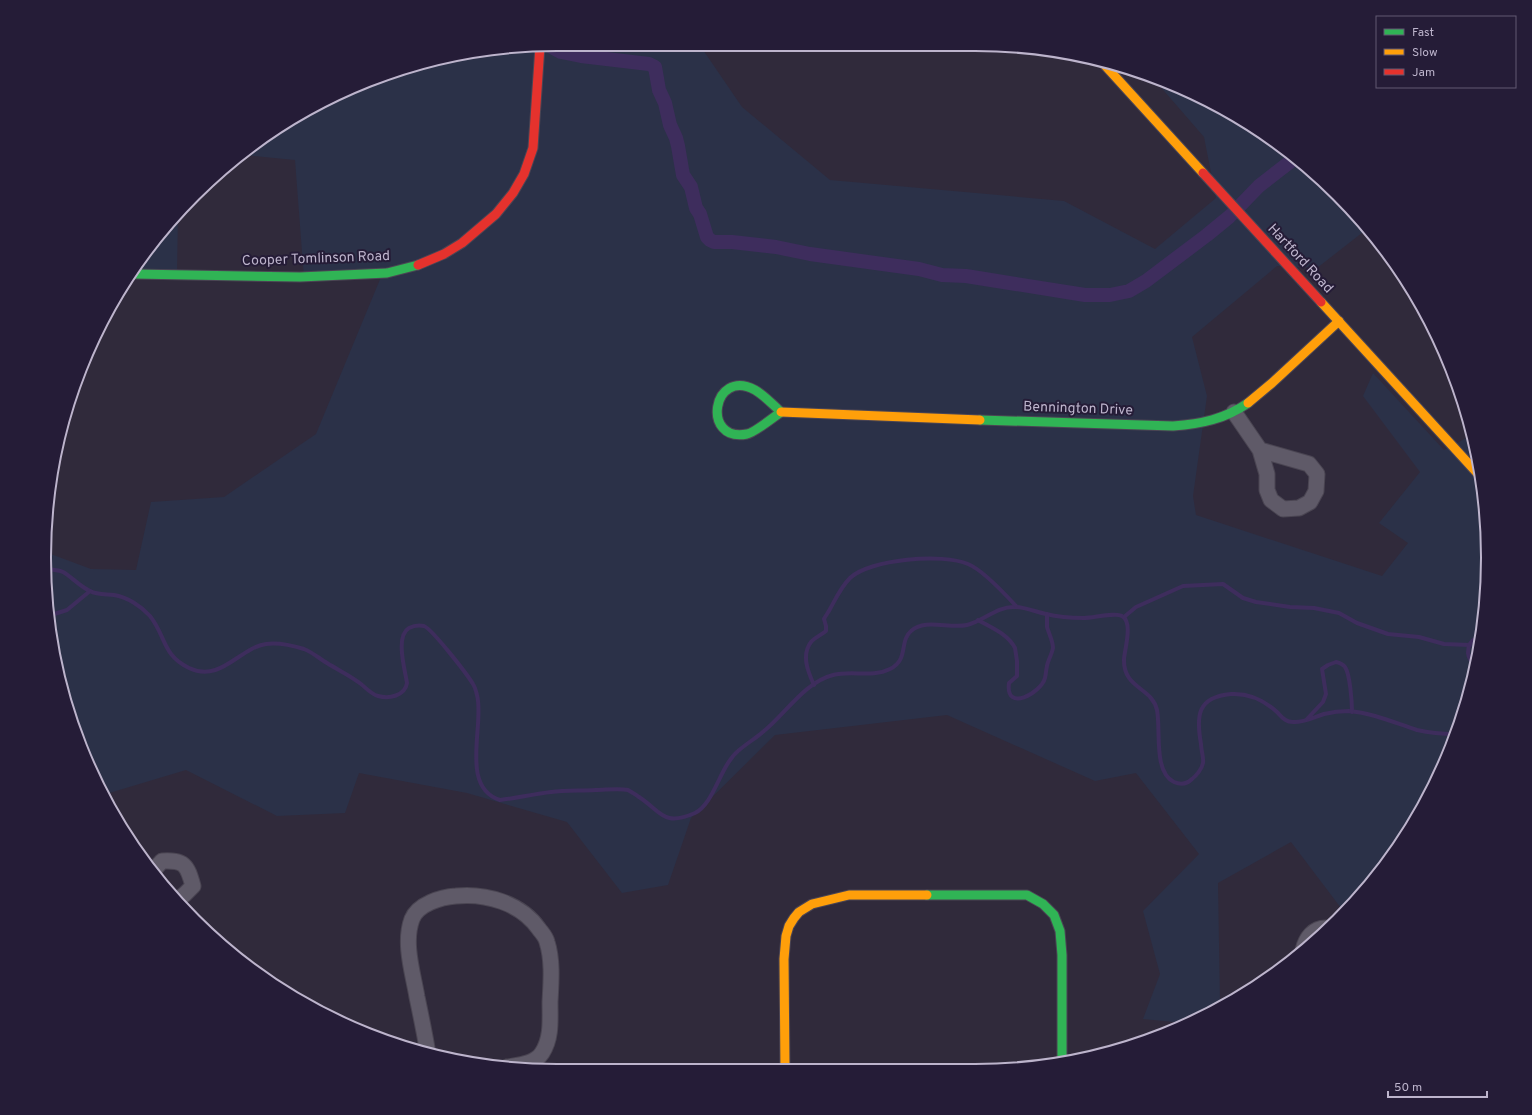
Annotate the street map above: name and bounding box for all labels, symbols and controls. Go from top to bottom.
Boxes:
legend [1376,16,1516,88]
text: Fast [1412,25,1434,41]
text: Slow [1412,45,1438,61]
text: Jam [1412,65,1435,81]
street label: Hartford Road [1264,221,1336,297]
street label: Cooper Tomlinson Road [242,248,390,270]
street label: Bennington Drive [1023,399,1133,419]
scale bar [1388,1073,1487,1099]
text: 50 m [1394,1080,1422,1096]

